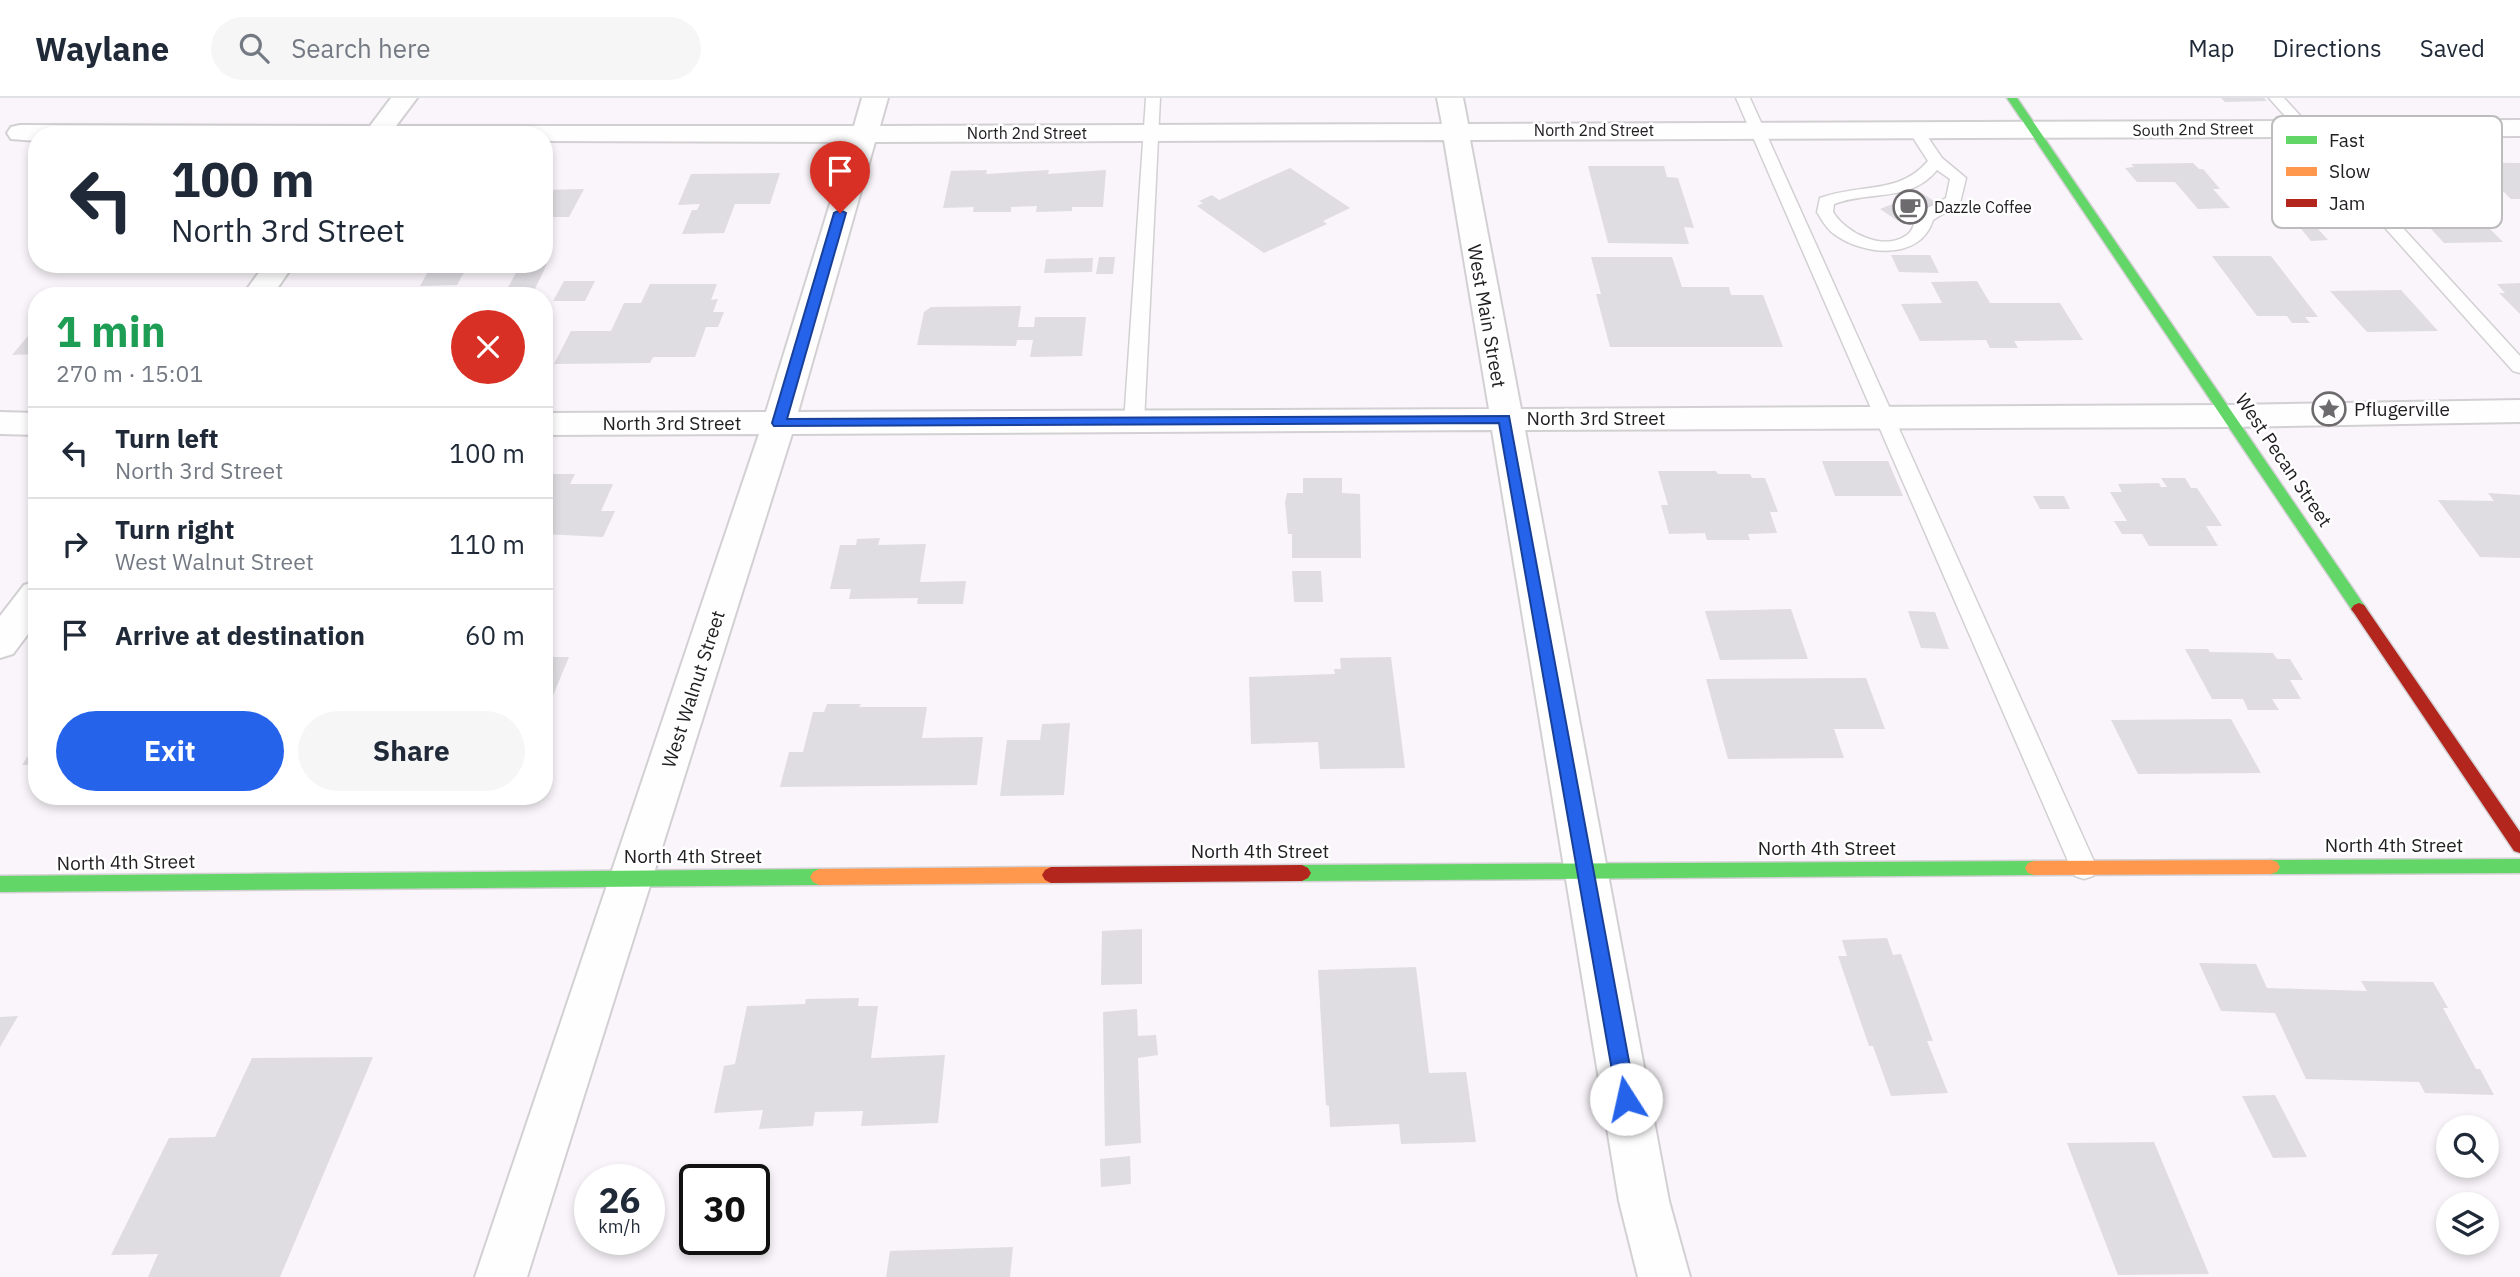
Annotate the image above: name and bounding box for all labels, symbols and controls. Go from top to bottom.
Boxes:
search box [211,17,701,80]
text: Waylane [35,27,169,70]
icon: search [235,29,273,67]
text: Search here [291,31,431,65]
text: Map [2188,32,2234,64]
text: Directions [2272,32,2382,64]
text: Saved [2420,32,2485,64]
legend [2272,116,2502,228]
street label: South 2nd Street [2132,118,2254,140]
street label: North 2nd Street [1534,120,1654,140]
street label: North 2nd Street [967,123,1087,143]
text: Fast [2329,128,2365,152]
pin [810,141,870,213]
text: 100 m [171,147,315,210]
icon: arrive [821,152,859,190]
icon: left [56,154,147,245]
text: Slow [2329,159,2370,183]
cafe icon: Dazzle Coffee [1891,188,1929,226]
text: Jam [2329,191,2365,215]
place label: Dazzle Coffee [1934,197,2032,217]
text: North 3rd Street [171,209,405,251]
street label: West Main Street [1463,242,1511,390]
text: 1 min [56,304,166,359]
button: close [451,310,525,384]
text: 270 m · 15:01 [56,358,203,388]
street label: West Pecan Street [2230,389,2338,531]
place icon: Pflugerville [2310,390,2348,428]
place label: Pflugerville [2354,397,2450,421]
street label: North 3rd Street [1527,406,1665,430]
street label: North 3rd Street [603,411,741,435]
text: Turn left [115,421,218,455]
icon: left [56,434,94,472]
text: 100 m [449,436,525,470]
text: North 3rd Street [115,455,283,485]
text: Turn right [115,512,234,546]
icon: right [56,525,94,563]
text: 110 m [449,527,525,561]
text: West Walnut Street [115,546,314,576]
street label: West Walnut Street [656,607,730,771]
icon: arrive [56,616,94,654]
text: Arrive at destination [115,618,365,652]
text: 60 m [465,618,525,652]
button: Exit [56,711,284,791]
button: Share [298,711,525,791]
street label: North 4th Street [2325,833,2463,857]
street label: North 4th Street [1758,836,1896,860]
street label: North 4th Street [1191,839,1329,863]
street label: North 4th Street [624,844,762,868]
street label: North 4th Street [57,849,195,875]
position arrow [1589,1062,1663,1136]
map controls [2436,1115,2499,1255]
button: search [2436,1115,2499,1178]
speed limit sign: 30 [679,1164,770,1255]
text: 26 [598,1177,641,1223]
button: layers [2436,1192,2499,1255]
text: km/h [598,1215,641,1238]

